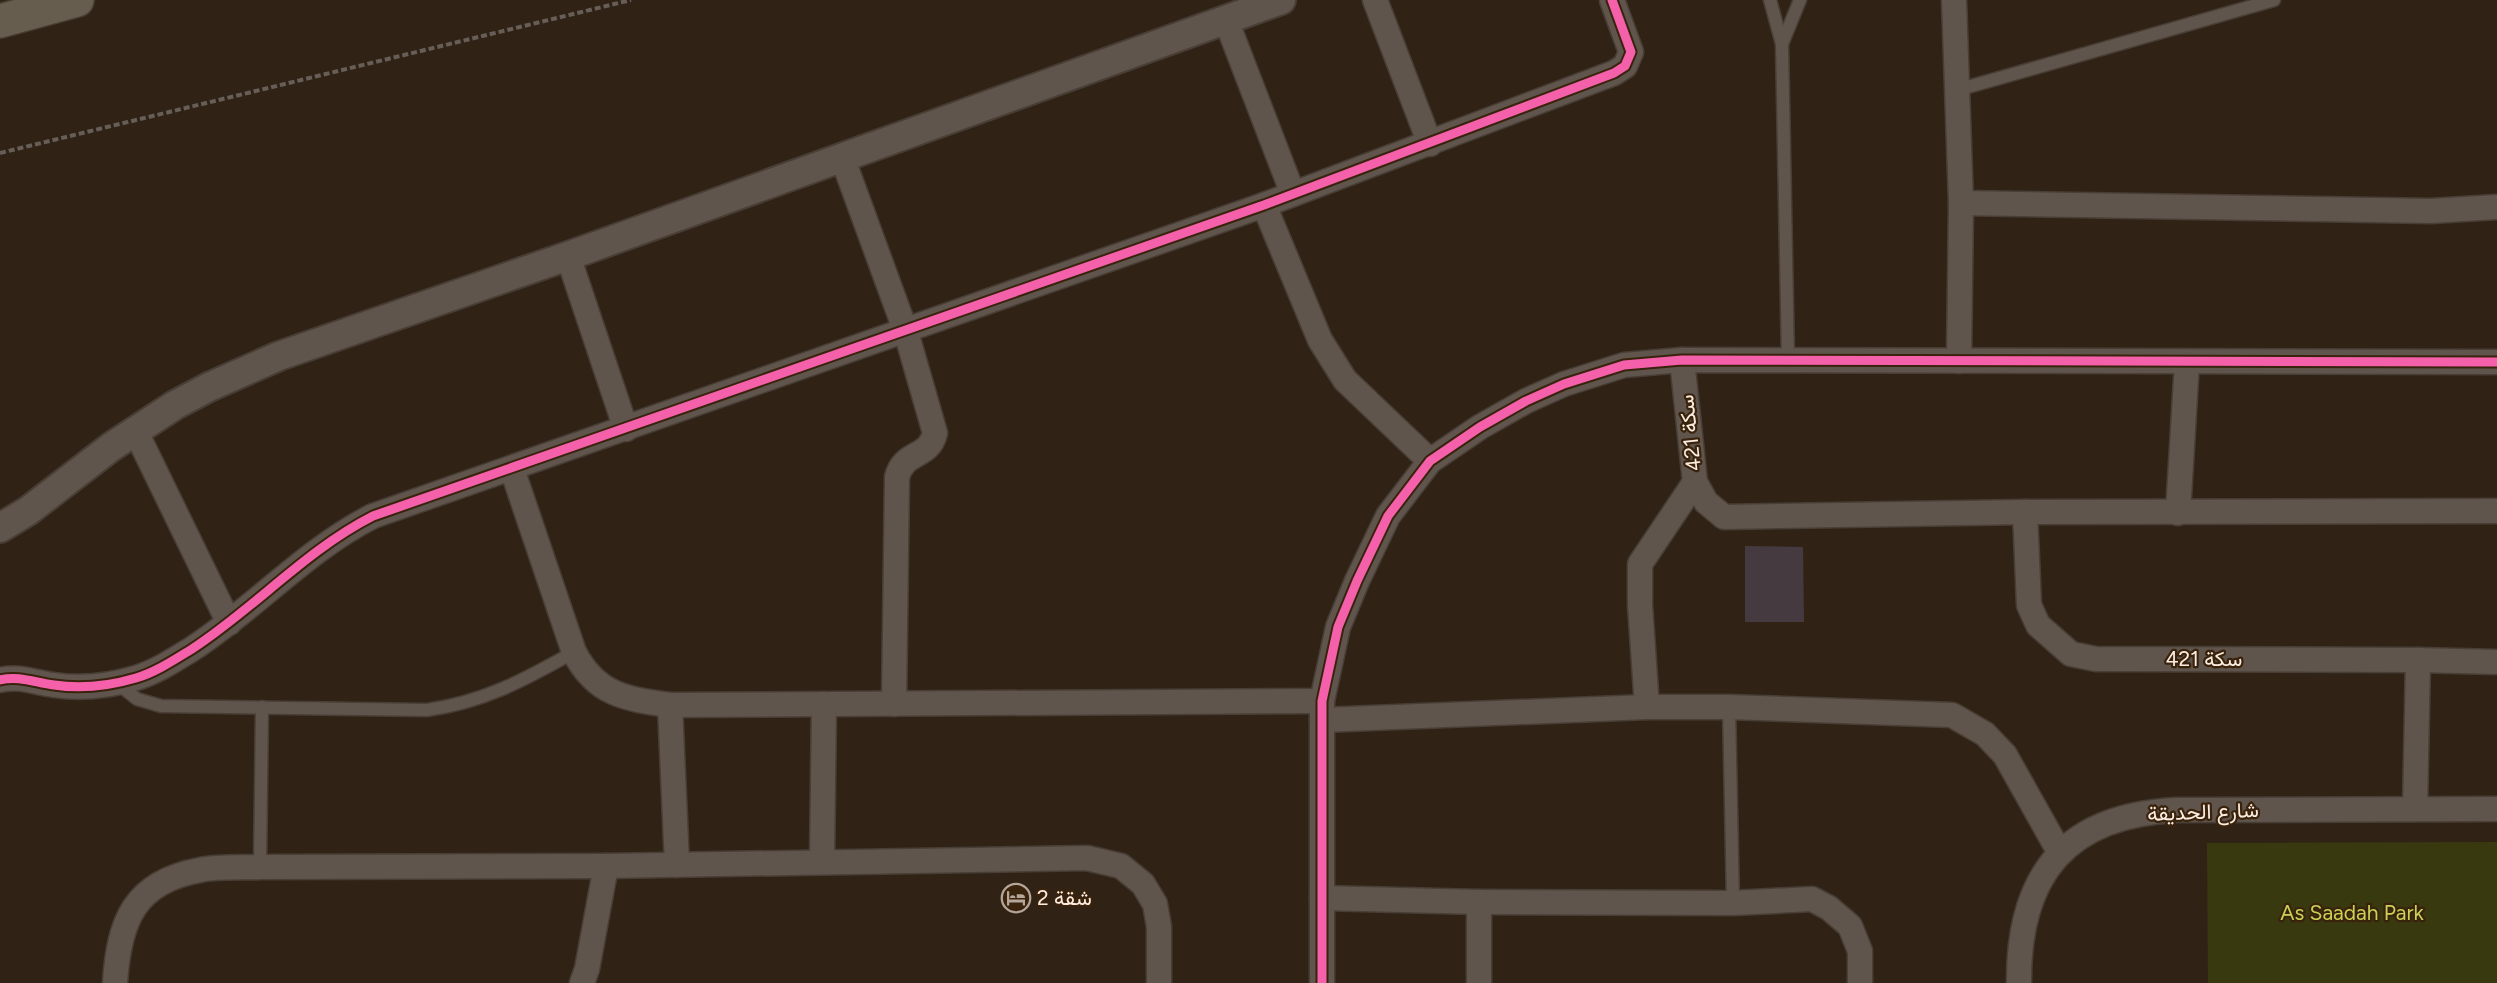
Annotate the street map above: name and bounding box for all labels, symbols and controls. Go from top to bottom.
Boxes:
street label: سكة 421 [1673,394,1706,473]
street label: سكة 421 [2166,646,2242,671]
street label: شارع الحديقة [2147,797,2259,828]
hotel icon: شقة 2 [1000,882,1032,914]
place label: شقة 2 [1037,885,1092,910]
park label: As Saadah Park [2280,900,2424,925]

